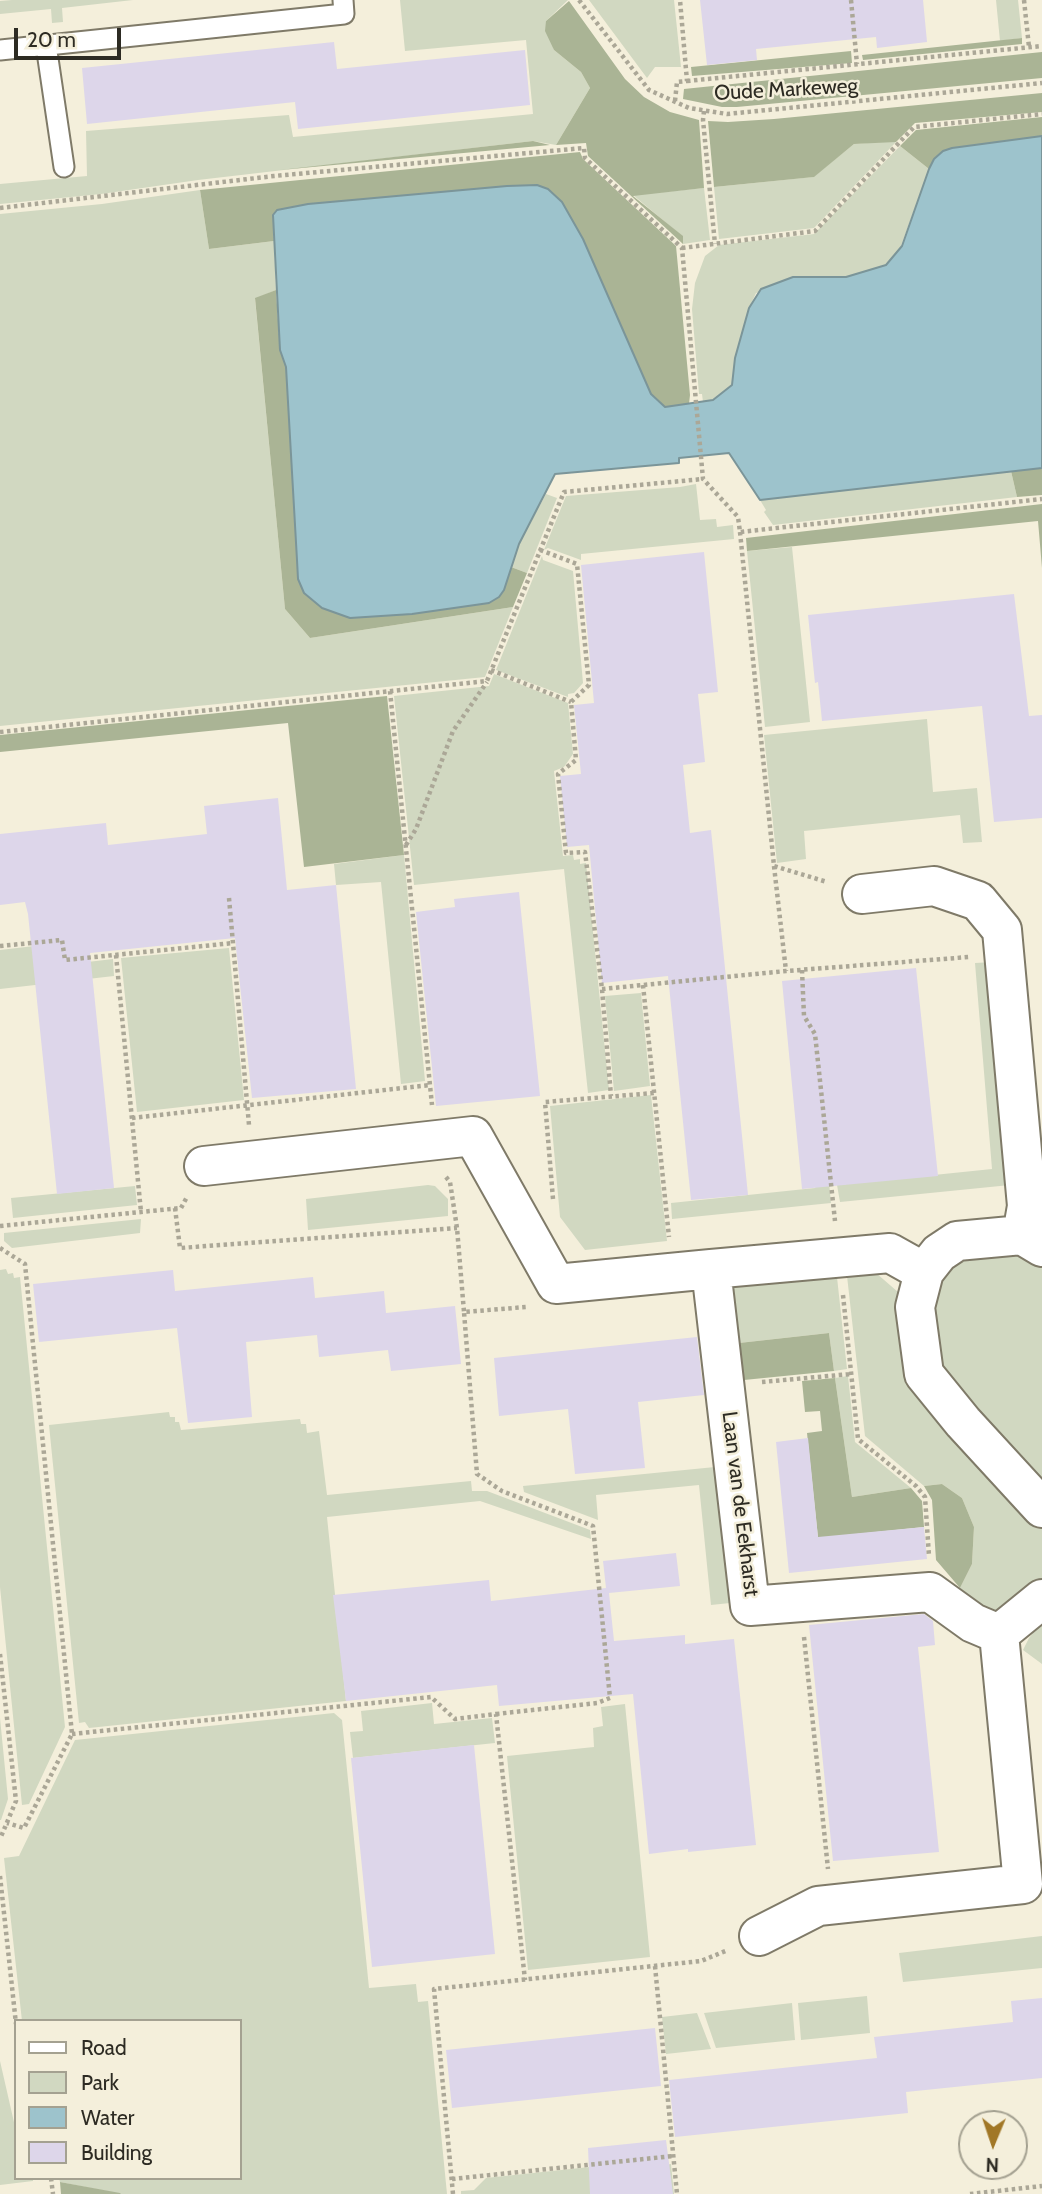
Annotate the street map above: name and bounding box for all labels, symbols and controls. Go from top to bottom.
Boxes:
scale bar [18,14,124,58]
text: 20 m [27,27,76,52]
street label: Oude Markeweg [714,74,858,106]
street label: Laan van de Eekharst [716,1410,764,1598]
legend [14,2019,242,2180]
text: Road [81,2035,127,2060]
text: Park [81,2070,119,2095]
text: Water [81,2105,134,2130]
north arrow [958,2110,1028,2180]
text: Building [81,2140,152,2165]
text: N [985,2153,999,2176]

